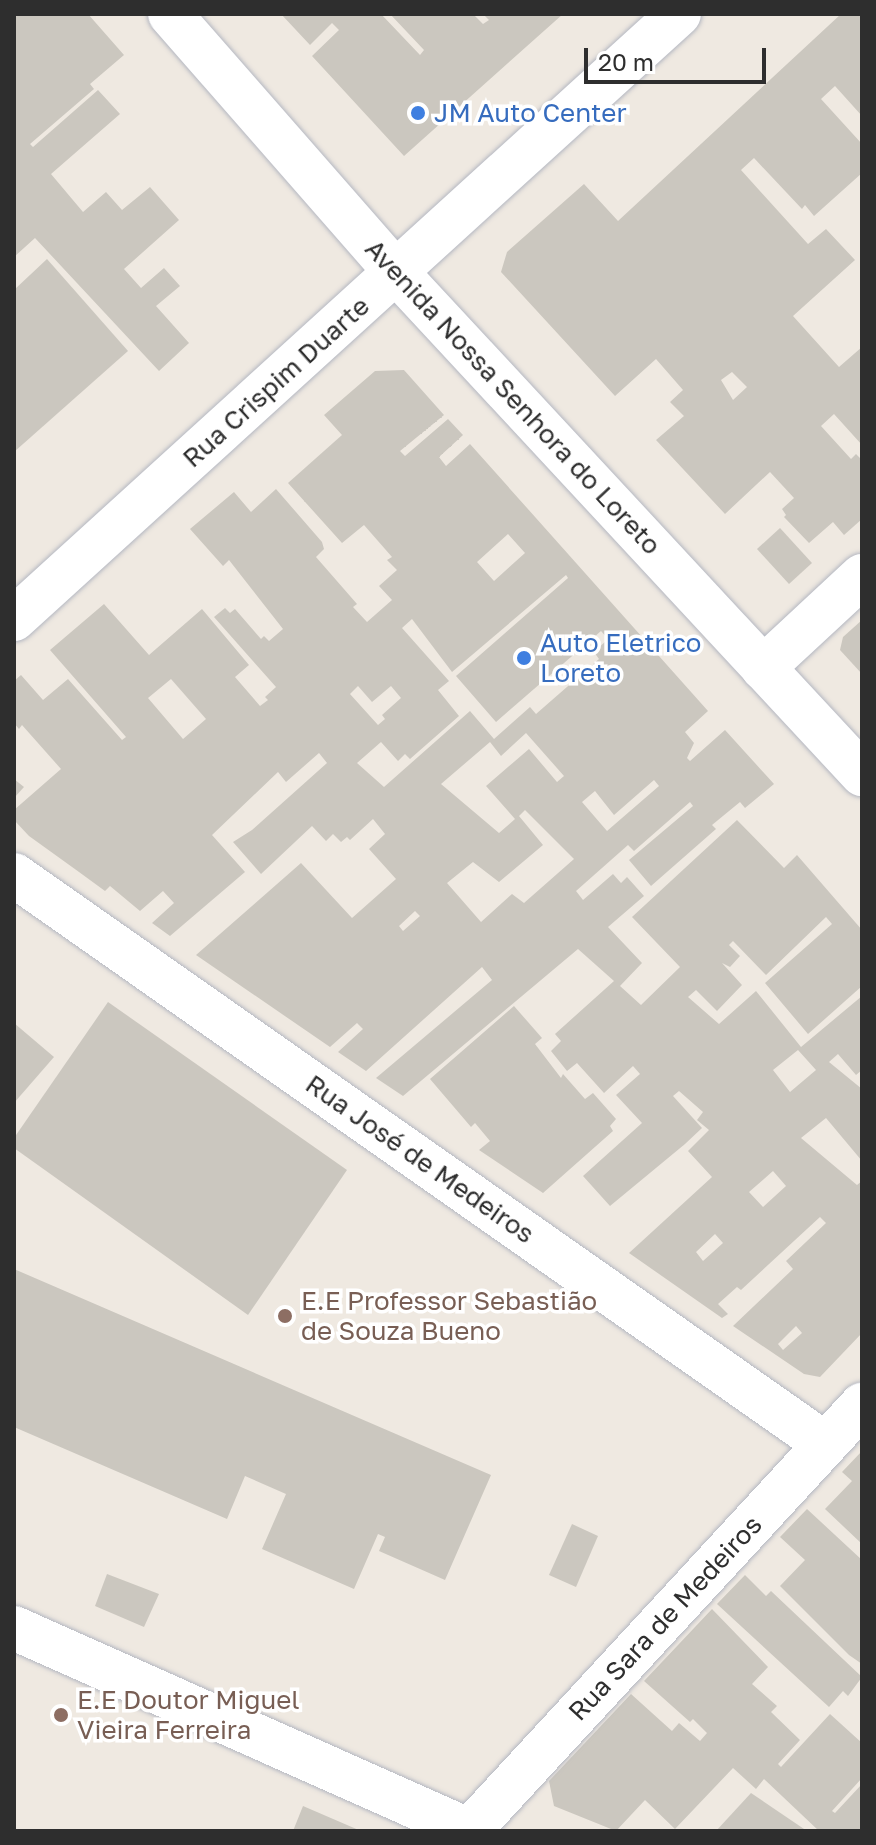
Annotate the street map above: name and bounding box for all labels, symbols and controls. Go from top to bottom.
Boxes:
scale bar [588,32,770,82]
text: 20 m [598,47,654,76]
place label: JM Auto Center [434,97,627,129]
marker: JM Auto Center [409,104,427,122]
street label: Avenida Nossa Senhora do Loreto [359,233,667,561]
street label: Rua Crispim Duarte [176,290,376,474]
place label: Auto Eletrico Loreto [540,627,701,688]
marker: Auto Eletrico Loreto [515,649,533,667]
street label: Rua José de Medeiros [300,1068,540,1250]
place label: E.E Professor Sebastião de Souza Bueno [301,1285,597,1346]
marker: E.E Professor Sebastião de Souza Bueno [276,1307,294,1325]
street label: Rua Sara de Medeiros [562,1509,768,1727]
place label: E.E Doutor Miguel Vieira Ferreira [77,1684,300,1746]
marker: E.E Doutor Miguel Vieira Ferreira [52,1706,70,1724]

